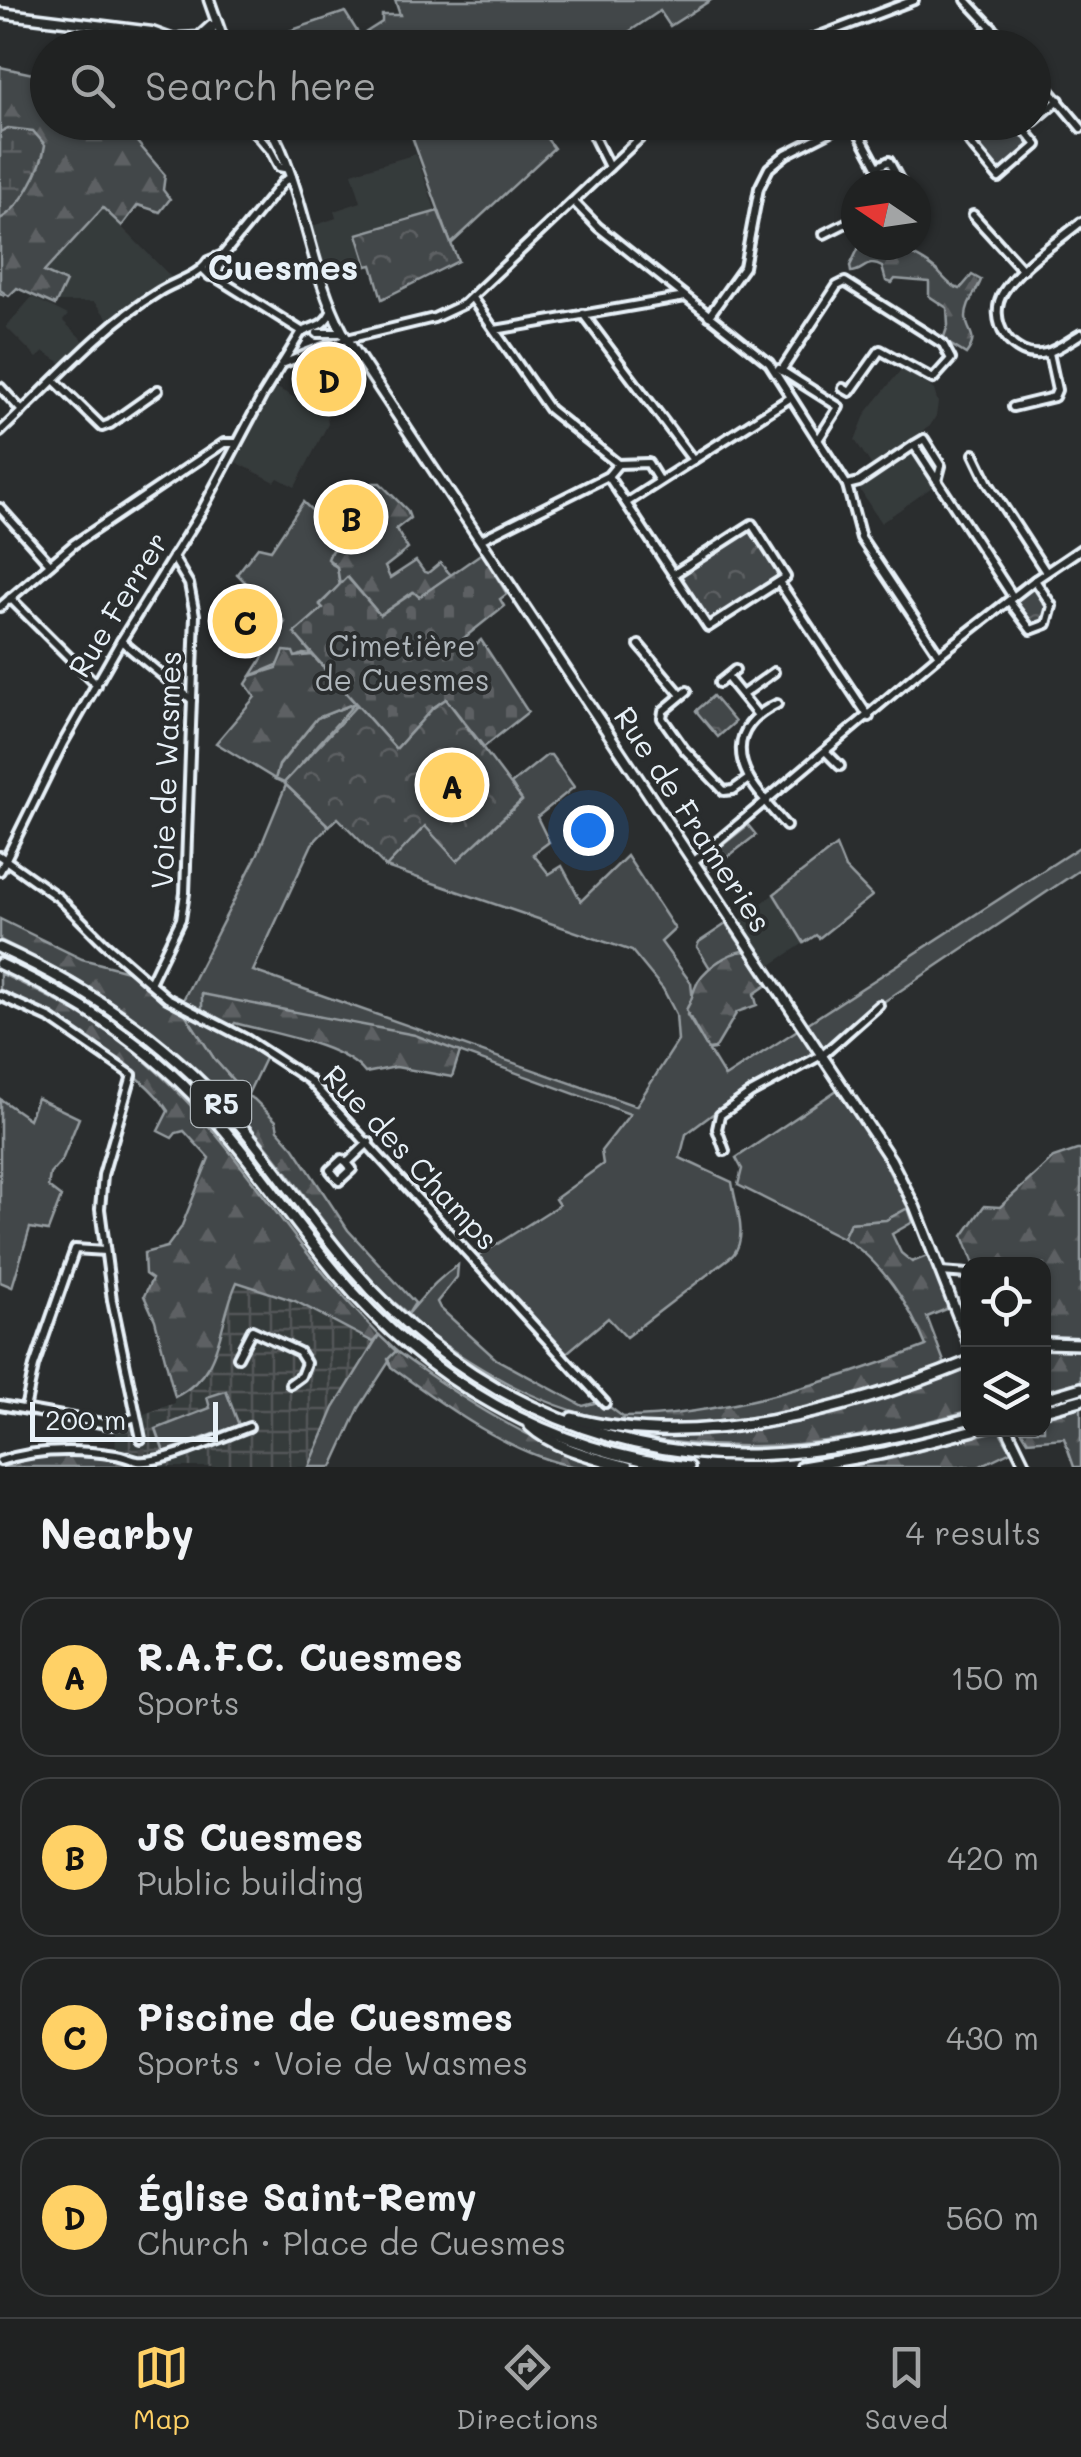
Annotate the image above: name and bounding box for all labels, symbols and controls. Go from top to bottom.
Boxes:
search box [30,30,1051,140]
icon: search [65,58,120,113]
text: Search here [145,60,376,110]
north arrow [841,170,931,260]
district label: Cuesmes [208,243,358,289]
pin: D [296,342,362,416]
pin: B [318,480,384,554]
street label: Rue Ferrer [58,524,176,684]
pin: C [212,584,278,658]
park label: Cimetière de Cuesmes [314,625,490,699]
street label: Voie de Wasmes [141,650,189,890]
street label: Rue de Frameries [606,698,782,939]
pin: A [420,748,484,822]
your location [563,805,614,856]
street label: Rue des Champs [315,1055,508,1258]
road number: R5 [191,1081,251,1127]
map controls [961,1257,1051,1437]
button: locate [961,1257,1051,1347]
button: layers [961,1347,1051,1437]
scale bar [30,1397,218,1442]
text: 200 m [45,1401,126,1437]
text: Nearby [40,1505,194,1560]
text: 4 results [905,1511,1041,1553]
text: R.A.F.C. Cuesmes [137,1631,463,1681]
text: A [63,1656,86,1698]
text: 150 m [951,1656,1039,1698]
text: Sports [137,1681,239,1723]
text: JS Cuesmes [137,1811,363,1861]
text: B [64,1836,85,1878]
text: 420 m [947,1836,1039,1878]
text: Public building [137,1861,363,1903]
text: Piscine de Cuesmes [137,1991,513,2041]
text: C [63,2016,86,2058]
text: 430 m [946,2016,1039,2058]
text: Sports · Voie de Wasmes [137,2041,528,2083]
text: Église Saint-Remy [137,2171,477,2221]
text: D [63,2196,86,2238]
text: 560 m [946,2196,1039,2238]
text: Church · Place de Cuesmes [137,2221,566,2263]
tab: Map [133,2340,190,2436]
tab: Directions [456,2340,599,2436]
tab: Saved [865,2340,948,2436]

